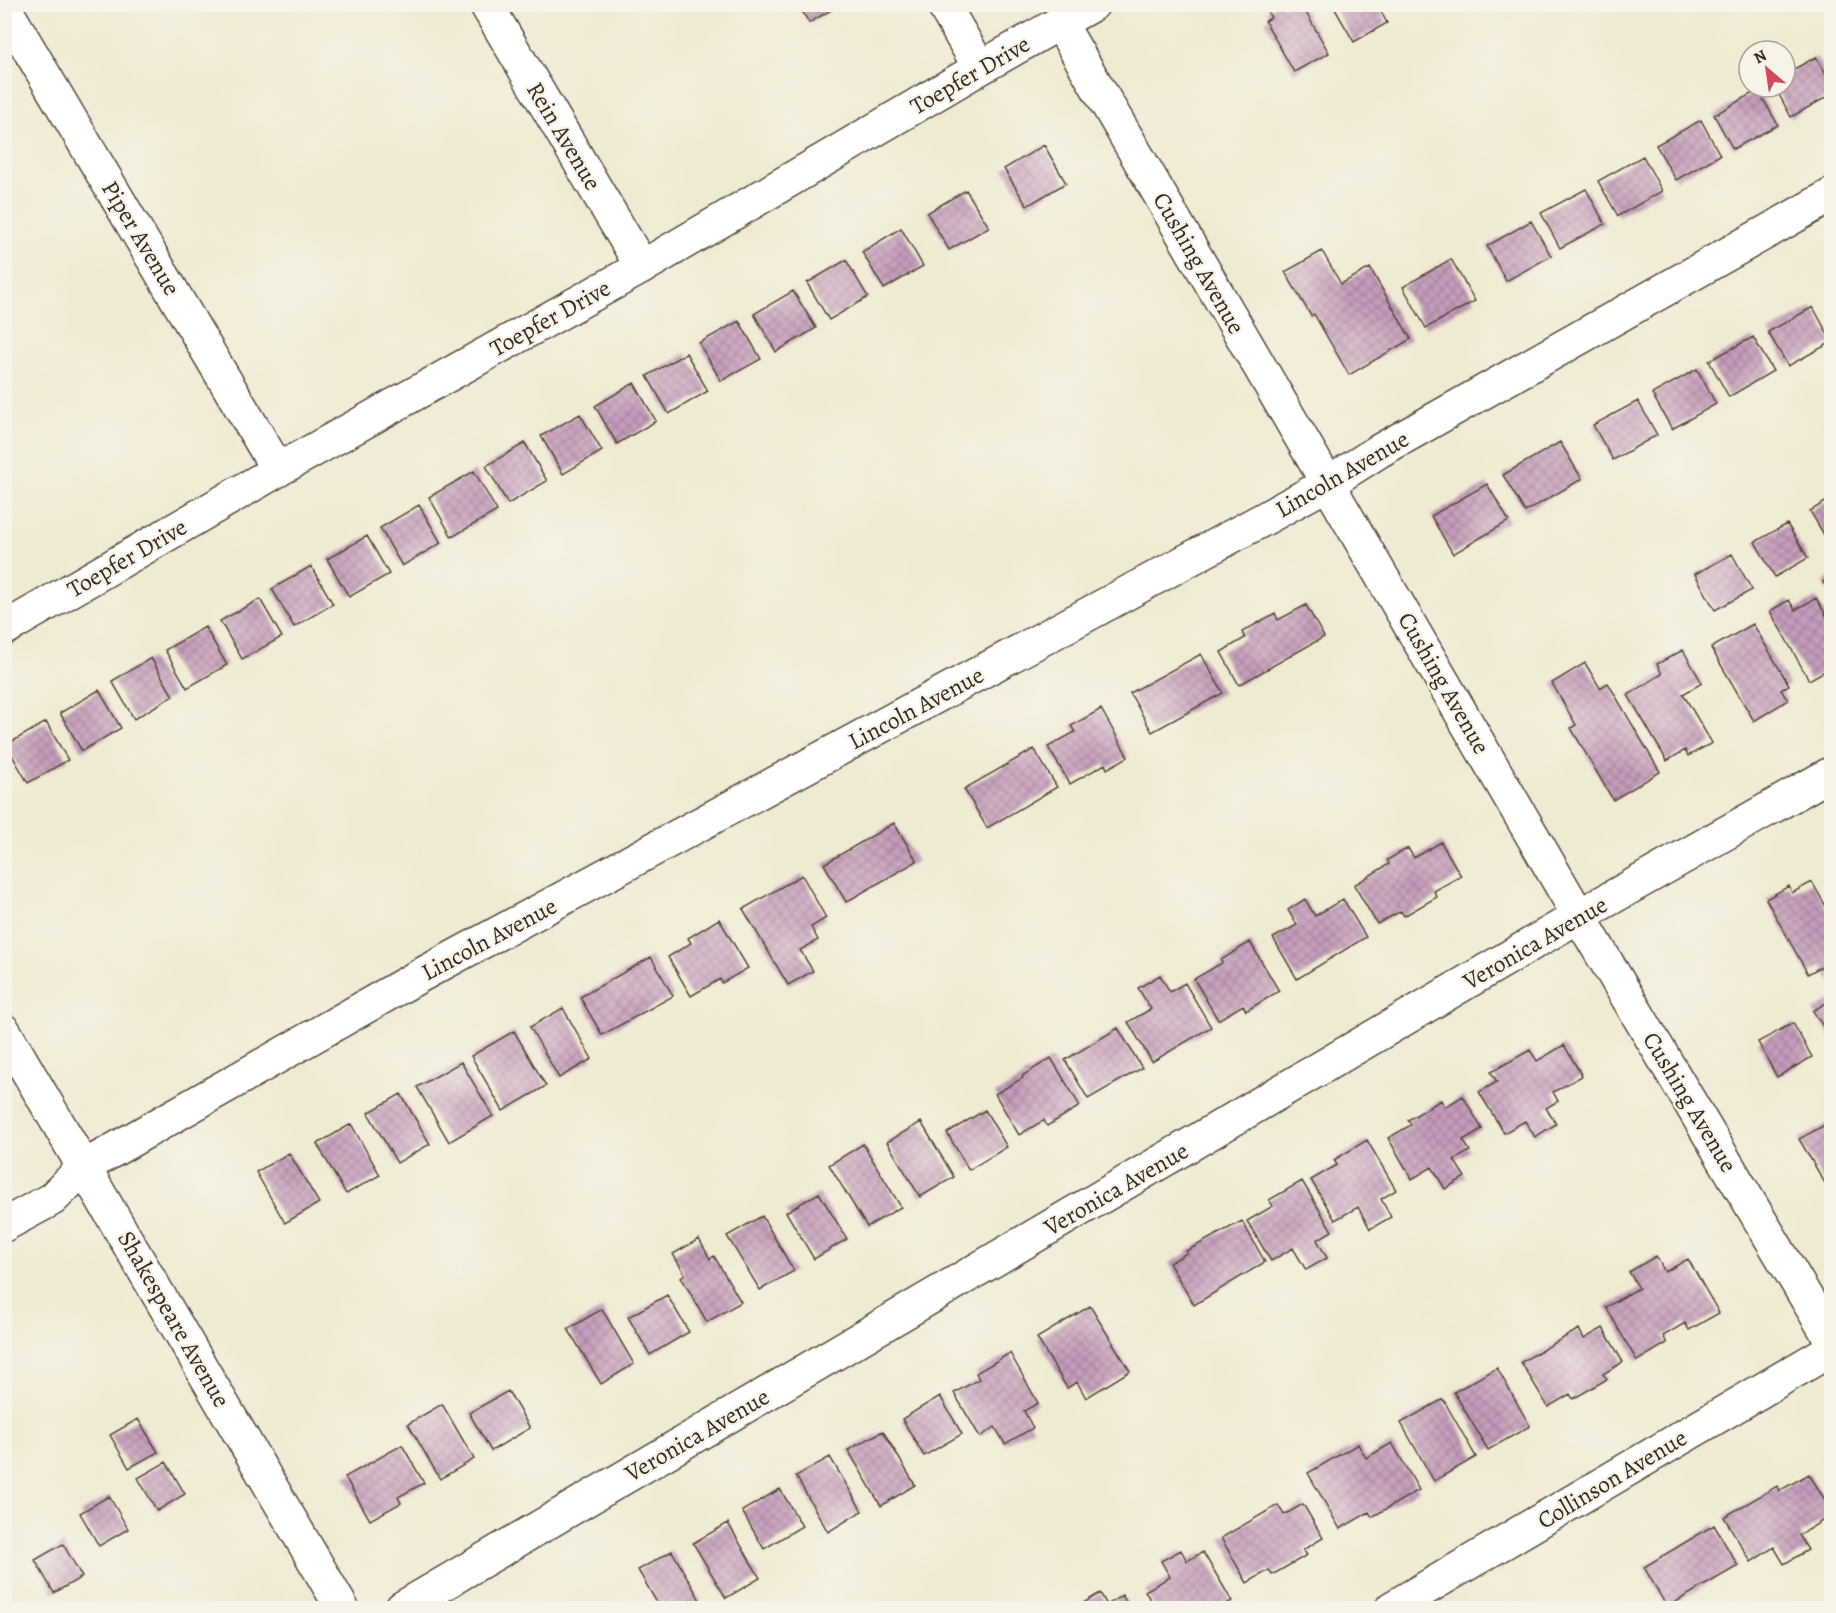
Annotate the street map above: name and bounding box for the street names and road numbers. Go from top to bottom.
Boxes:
street label: Toepfer Drive [904,28,1036,122]
street label: Rein Avenue [519,76,609,196]
street label: Piper Avenue [94,175,188,301]
street label: Cushing Avenue [1145,186,1253,340]
street label: Toepfer Drive [484,272,616,364]
street label: Lincoln Avenue [1269,423,1415,525]
street label: Toepfer Drive [61,511,193,605]
street label: Cushing Avenue [1390,606,1498,760]
street label: Lincoln Avenue [843,659,989,757]
street label: Veronica Avenue [1456,889,1613,998]
street label: Lincoln Avenue [416,890,562,988]
street label: Cushing Avenue [1635,1026,1745,1178]
street label: Veronica Avenue [1037,1135,1194,1244]
street label: Shakespeare Avenue [110,1225,238,1413]
street label: Veronica Avenue [618,1381,775,1490]
street label: Collinson Avenue [1531,1422,1693,1536]

